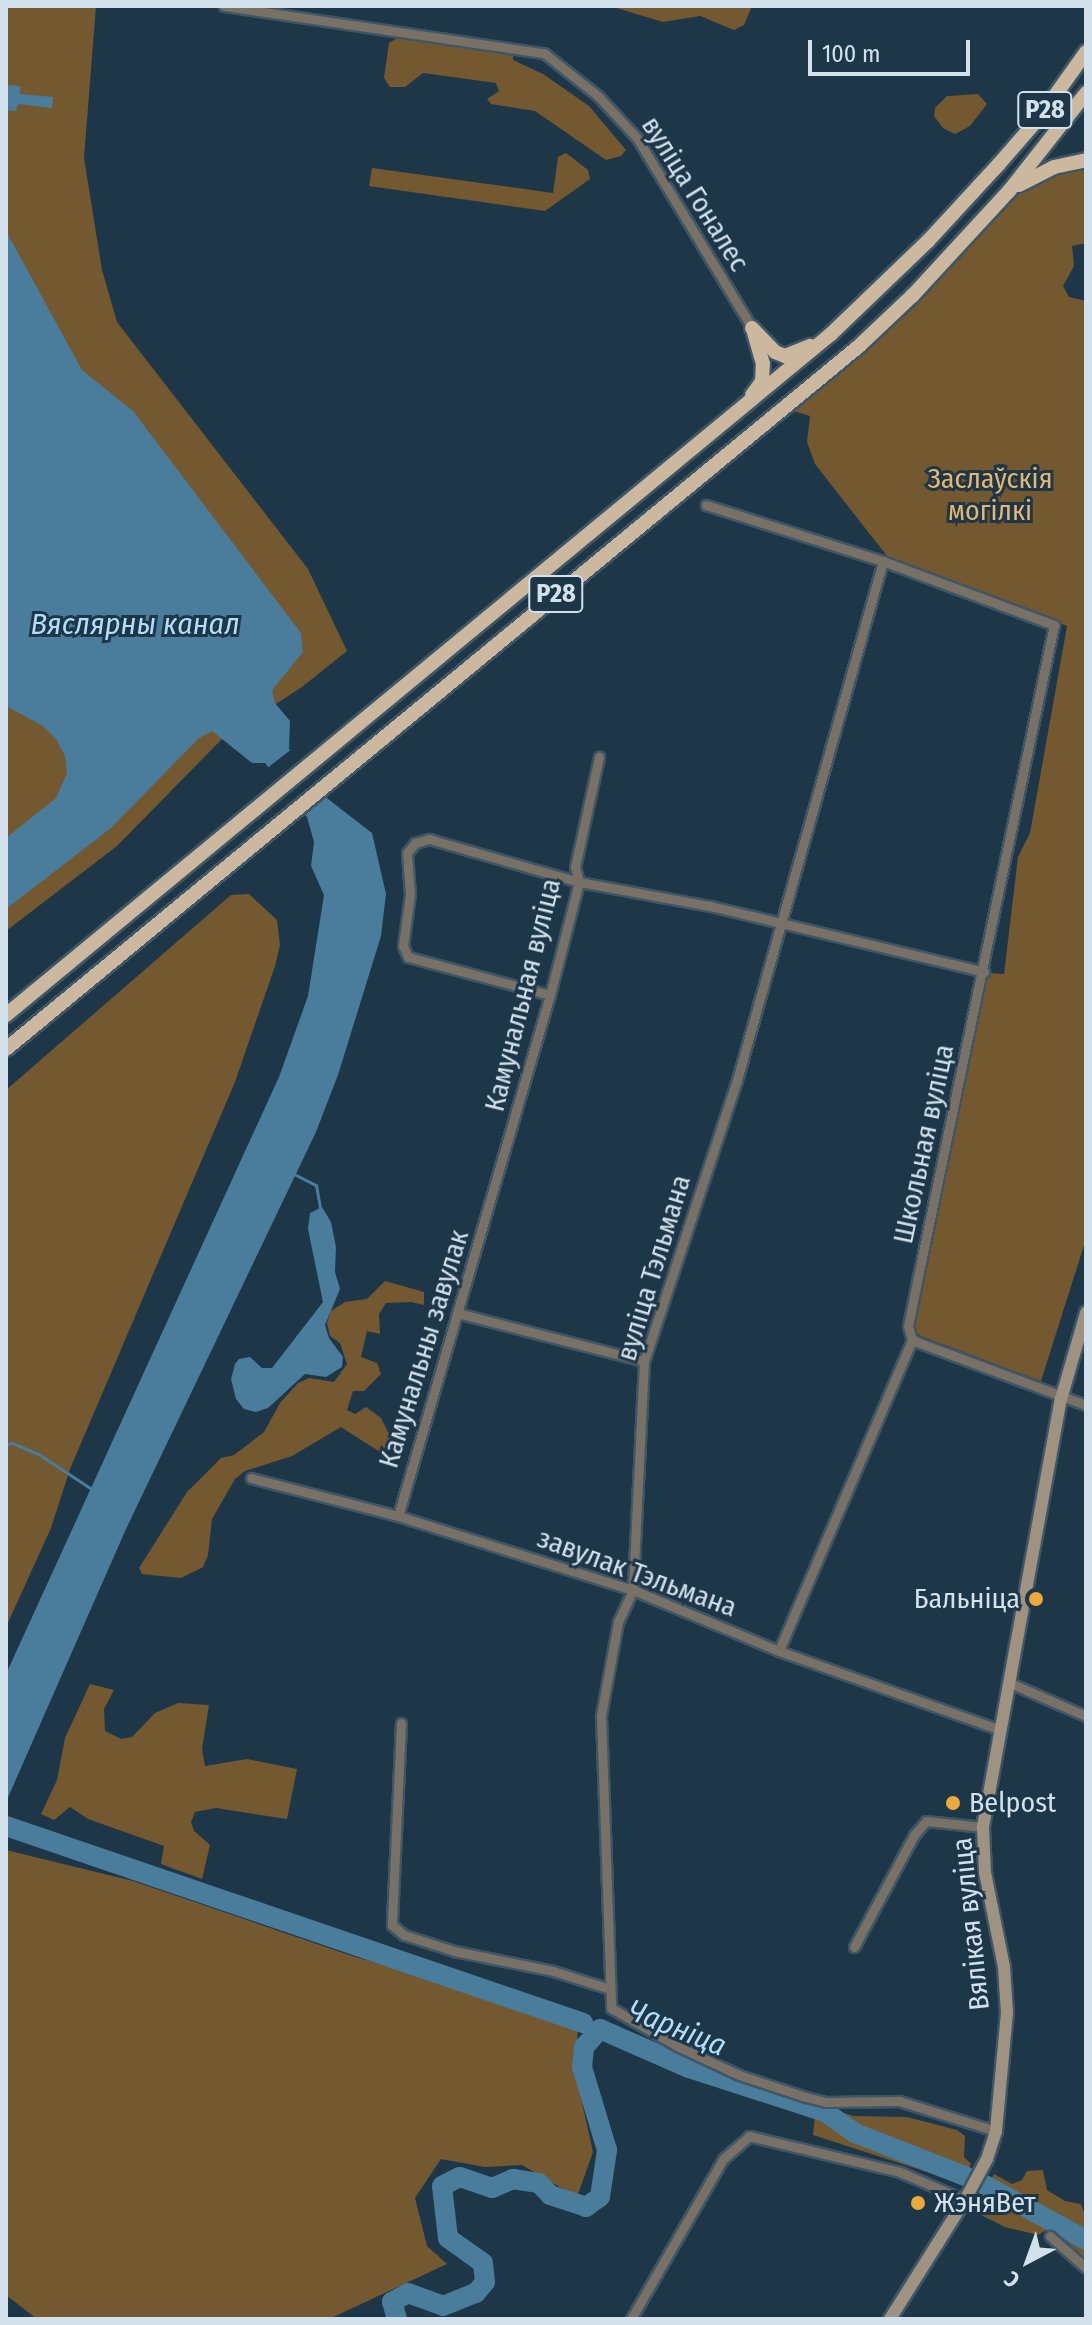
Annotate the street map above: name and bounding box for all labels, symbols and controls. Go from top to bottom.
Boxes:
scale bar [812,24,974,74]
text: 100 m [822,40,880,68]
road number: Р28 [1017,88,1073,132]
street label: вуліца Гоналес [634,110,756,278]
park label: Заслаўскія могілкі [927,462,1053,528]
road number: Р28 [528,572,584,616]
water label: Вяслярны канал [30,606,240,642]
street label: Камунальная вуліца [478,875,568,1115]
street label: Школьная вуліца [886,1041,962,1247]
street label: вуліца Тэльмана [610,1171,698,1365]
street label: Камунальны завулак [372,1226,476,1472]
street label: завулак Тэльмана [533,1521,741,1625]
place label: Бальніца [914,1582,1020,1616]
marker: Бальніца [1027,1590,1045,1608]
place label: Belpost [969,1786,1056,1820]
marker: Belpost [944,1794,962,1812]
street label: Вялікая вуліца [945,1836,997,2012]
water label: Чарніца [623,1992,731,2064]
place label: ЖэняВет [934,2186,1036,2220]
marker: ЖэняВет [909,2194,927,2212]
north arrow [988,2221,1068,2301]
text: С [999,2266,1025,2293]

